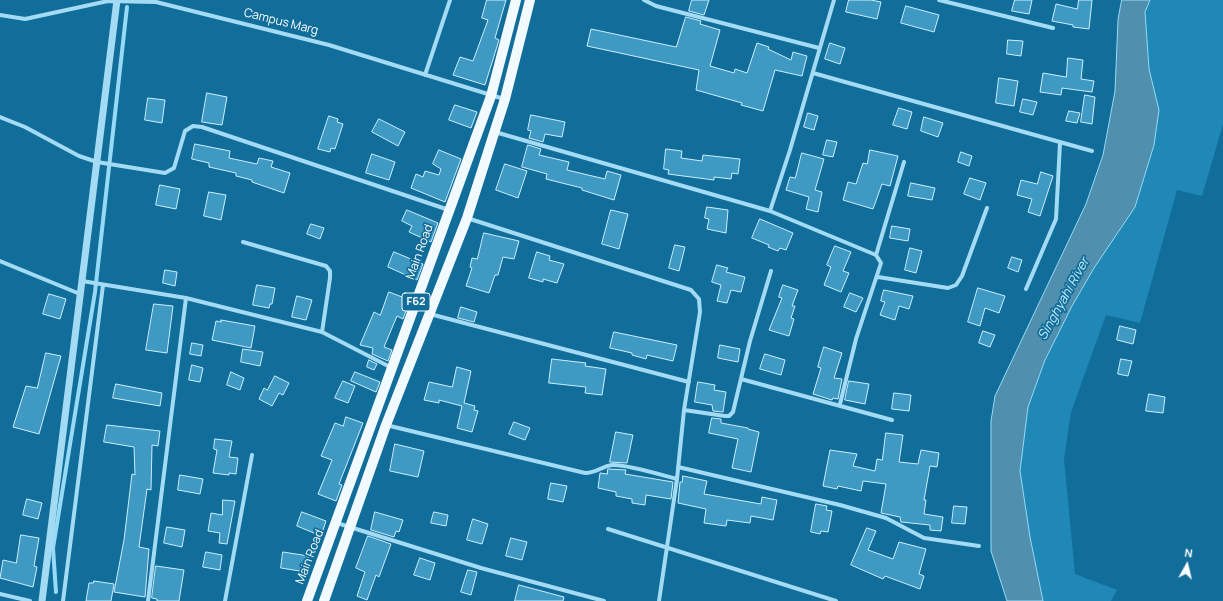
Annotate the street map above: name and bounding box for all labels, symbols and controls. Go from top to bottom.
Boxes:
street label: Campus Marg [242,6,320,38]
street label: Main Road [403,223,437,281]
water label: Singhyahi River [1035,255,1093,343]
road number: F62 [402,293,430,311]
street label: Main Road [293,528,327,586]
north arrow [1167,545,1207,585]
text: N [1184,545,1194,561]

